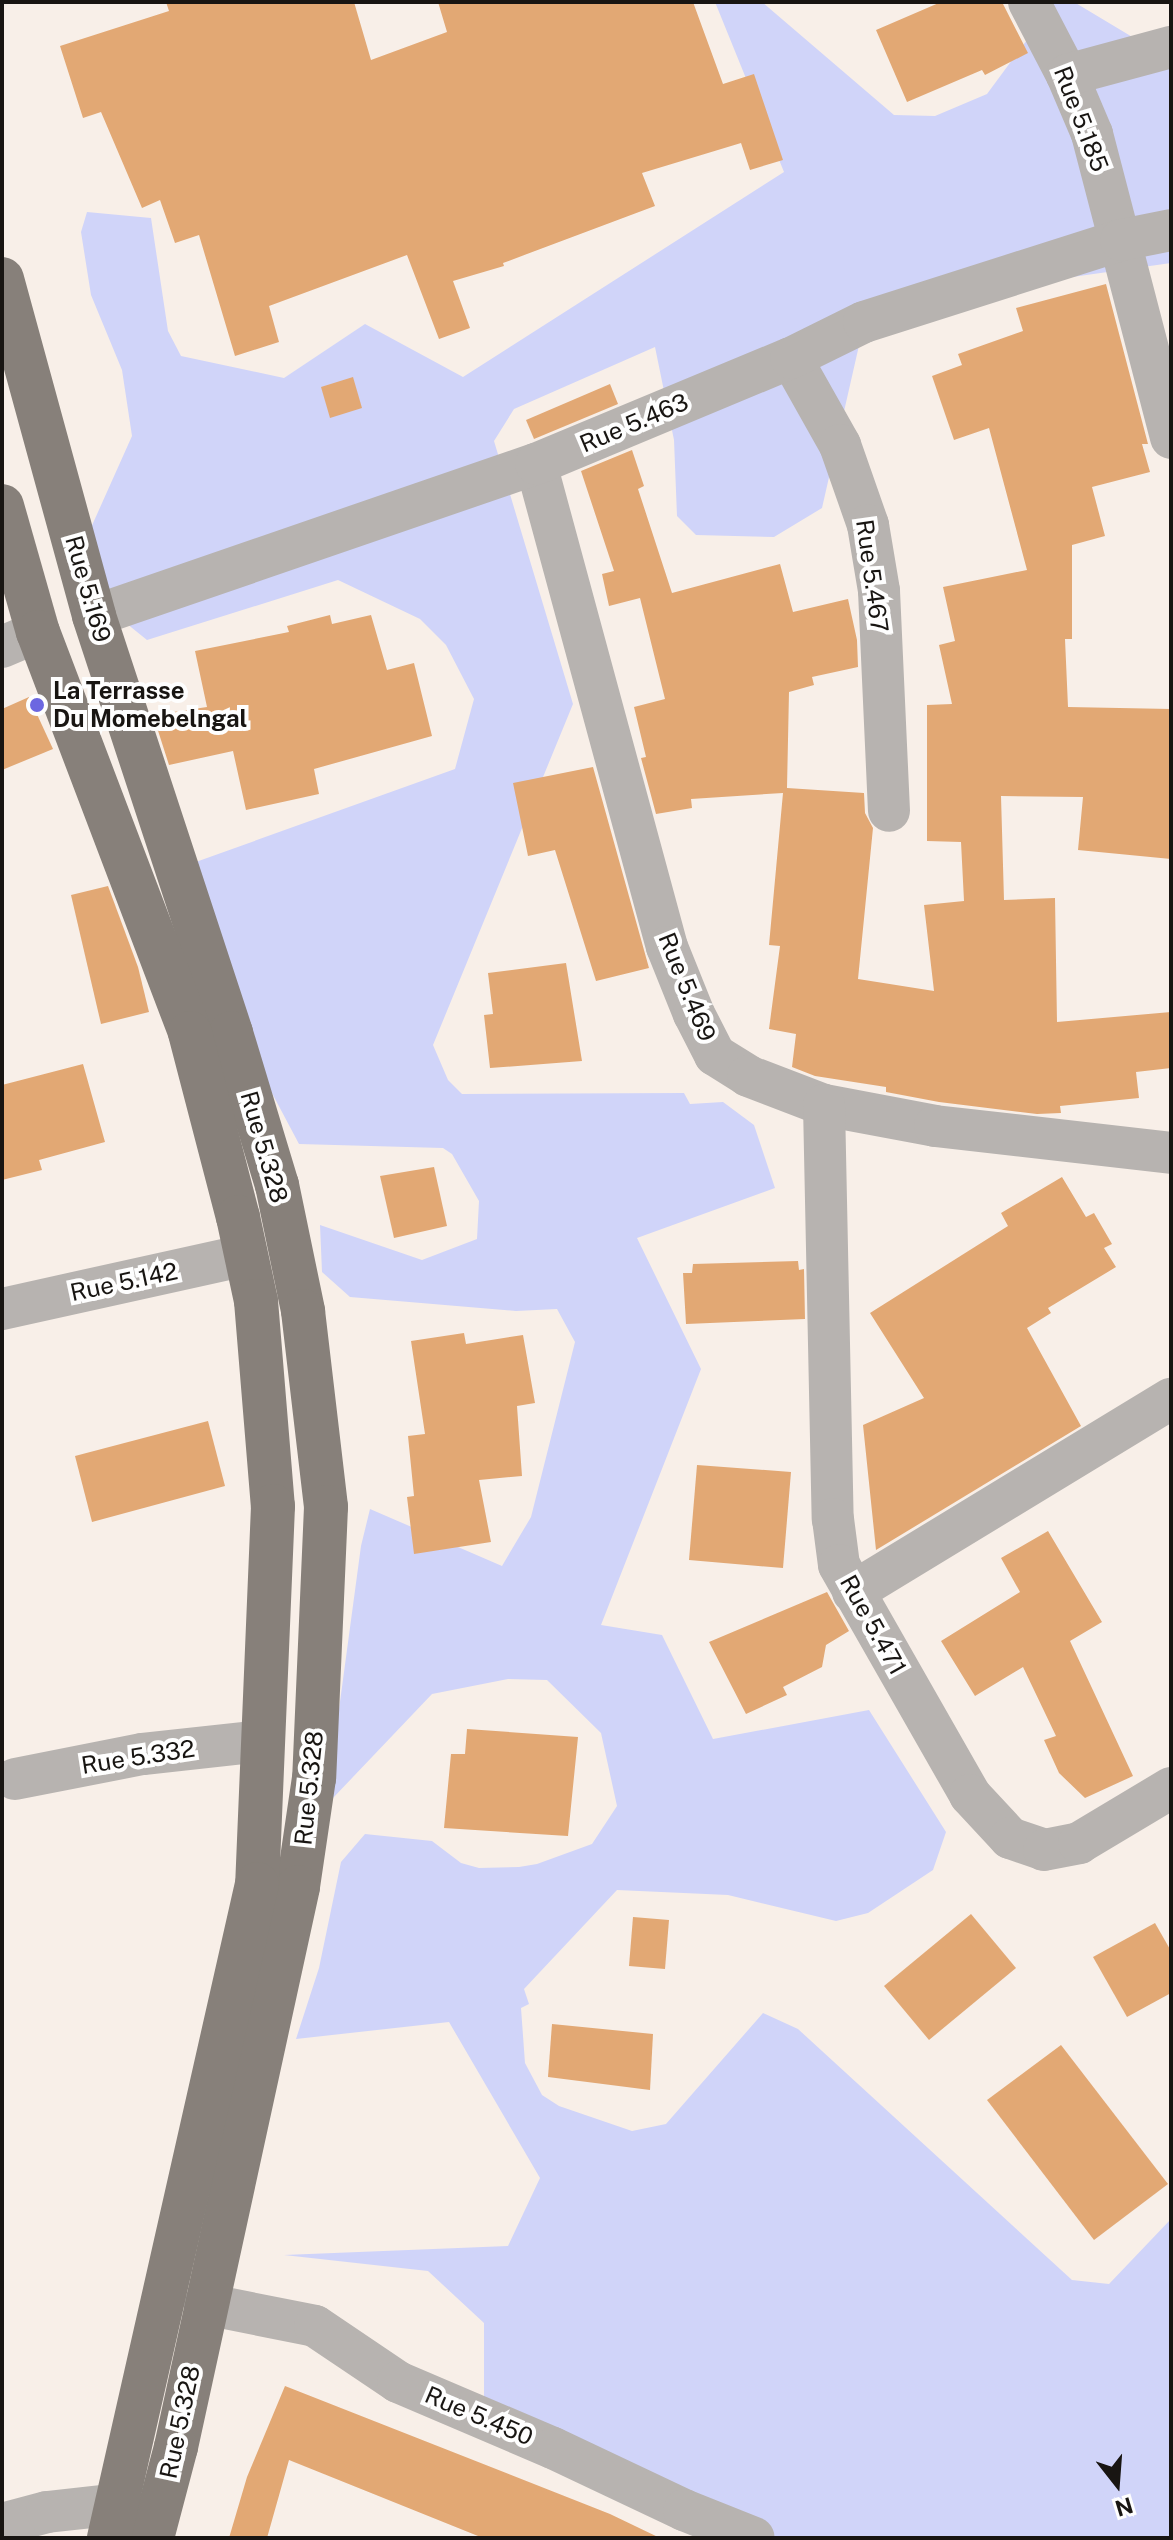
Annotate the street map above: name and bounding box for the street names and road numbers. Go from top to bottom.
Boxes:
street label: Rue 5.185 [1048,62,1114,176]
street label: Rue 5.463 [575,387,693,459]
street label: Rue 5.467 [850,518,894,634]
street label: Rue 5.169 [59,532,117,646]
street label: Rue 5.469 [652,928,722,1046]
street label: Rue 5.328 [234,1088,294,1206]
street label: Rue 5.142 [68,1257,180,1307]
street label: Rue 5.471 [834,1570,912,1680]
street label: Rue 5.328 [289,1729,329,1847]
street label: Rue 5.332 [79,1734,197,1780]
street label: Rue 5.328 [154,2363,206,2481]
street label: Rue 5.450 [420,2380,538,2452]

